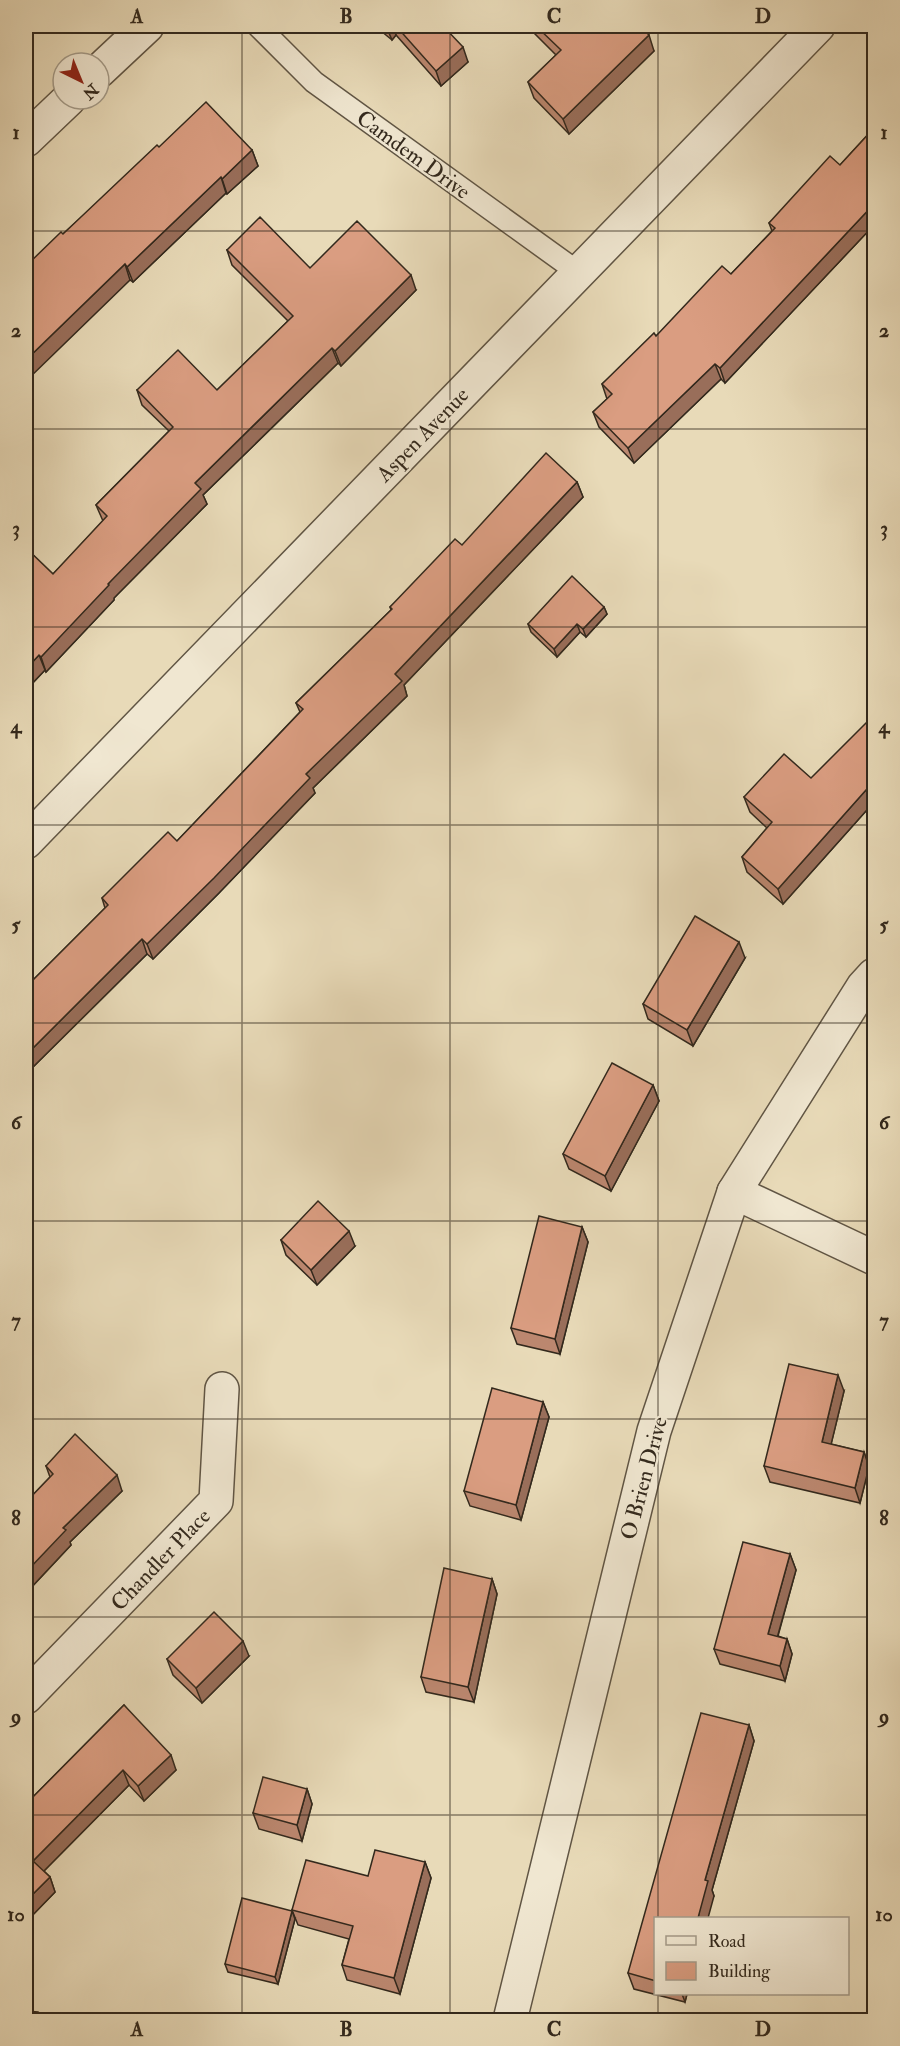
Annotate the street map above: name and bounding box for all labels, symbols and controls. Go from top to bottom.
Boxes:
text: A [130,4,144,29]
text: B [339,4,353,29]
text: C [547,4,561,29]
text: D [755,4,771,29]
north arrow [51,51,111,111]
text: N [78,78,103,104]
street label: Camdem Drive [351,104,476,206]
text: 1 [12,120,20,145]
text: 1 [880,120,888,145]
text: 2 [11,318,21,343]
text: 2 [879,318,889,343]
street label: Aspen Avenue [370,381,476,490]
text: 3 [12,516,20,541]
text: 3 [880,516,888,541]
text: 4 [10,714,23,739]
text: 4 [878,714,891,739]
text: 5 [12,912,22,937]
text: 5 [880,912,890,937]
text: 6 [11,1110,23,1135]
text: 6 [879,1110,891,1135]
text: 7 [11,1308,21,1333]
text: 7 [879,1308,889,1333]
street label: O Brien Drive [614,1414,674,1543]
street label: Chandler Place [105,1502,217,1617]
text: 8 [11,1506,21,1531]
text: 8 [879,1506,889,1531]
text: 9 [9,1704,21,1729]
text: 9 [877,1704,889,1729]
text: 10 [7,1902,25,1927]
text: 10 [875,1902,893,1927]
legend [654,1917,849,1995]
text: Road [708,1930,746,1953]
text: Building [708,1960,771,1983]
text: A [130,2017,144,2042]
text: B [339,2017,353,2042]
text: C [547,2017,561,2042]
text: D [755,2017,771,2042]

